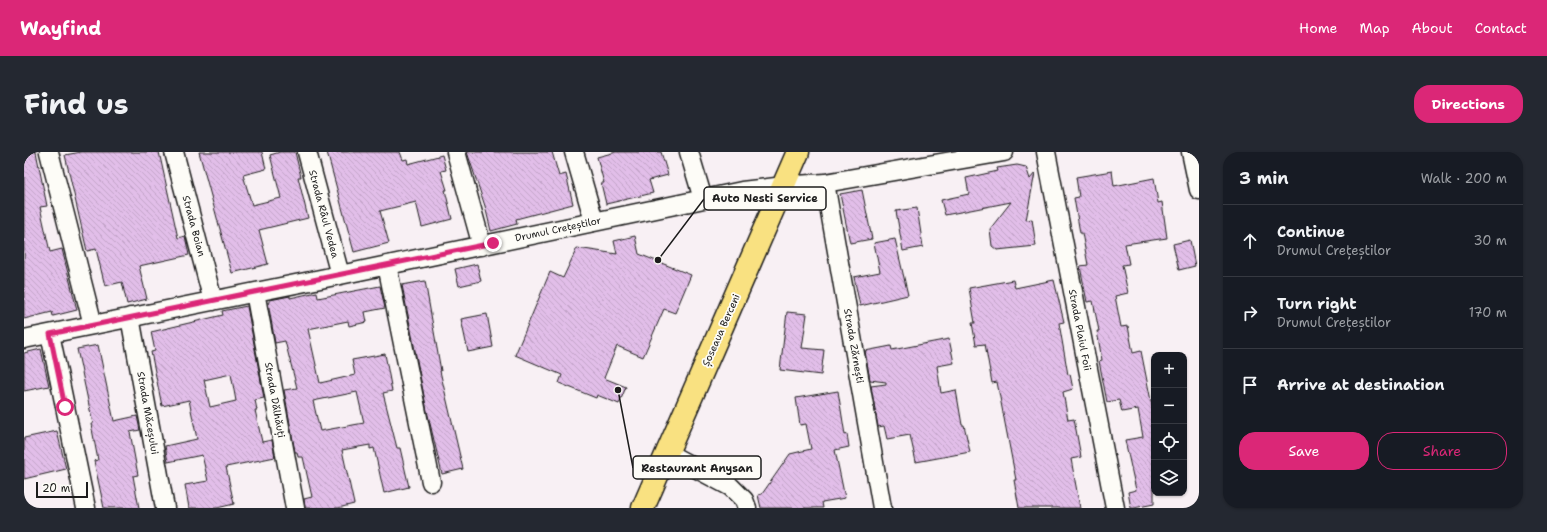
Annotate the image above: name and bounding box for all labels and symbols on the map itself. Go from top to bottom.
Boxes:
street label: Strada Râul Vedea [306,169,342,260]
callout: Auto Nesti Service [704,187,826,210]
text: Auto Nesti Service [712,191,818,206]
street label: Strada Boian [180,194,208,258]
street label: Drumul Crețeștilor [514,213,603,245]
route end [484,234,502,252]
street label: Strada Plaiul Foii [1066,288,1094,372]
street label: Șoseaua Berceni [699,292,744,369]
street label: Strada Zărnești [840,308,867,385]
street label: Strada Dălhăuți [261,361,288,439]
street label: Strada Măceșului [133,370,162,456]
route start [56,398,74,416]
callout: Restaurant Anysan [633,456,761,479]
text: Restaurant Anysan [641,461,754,476]
scale bar [36,480,88,499]

